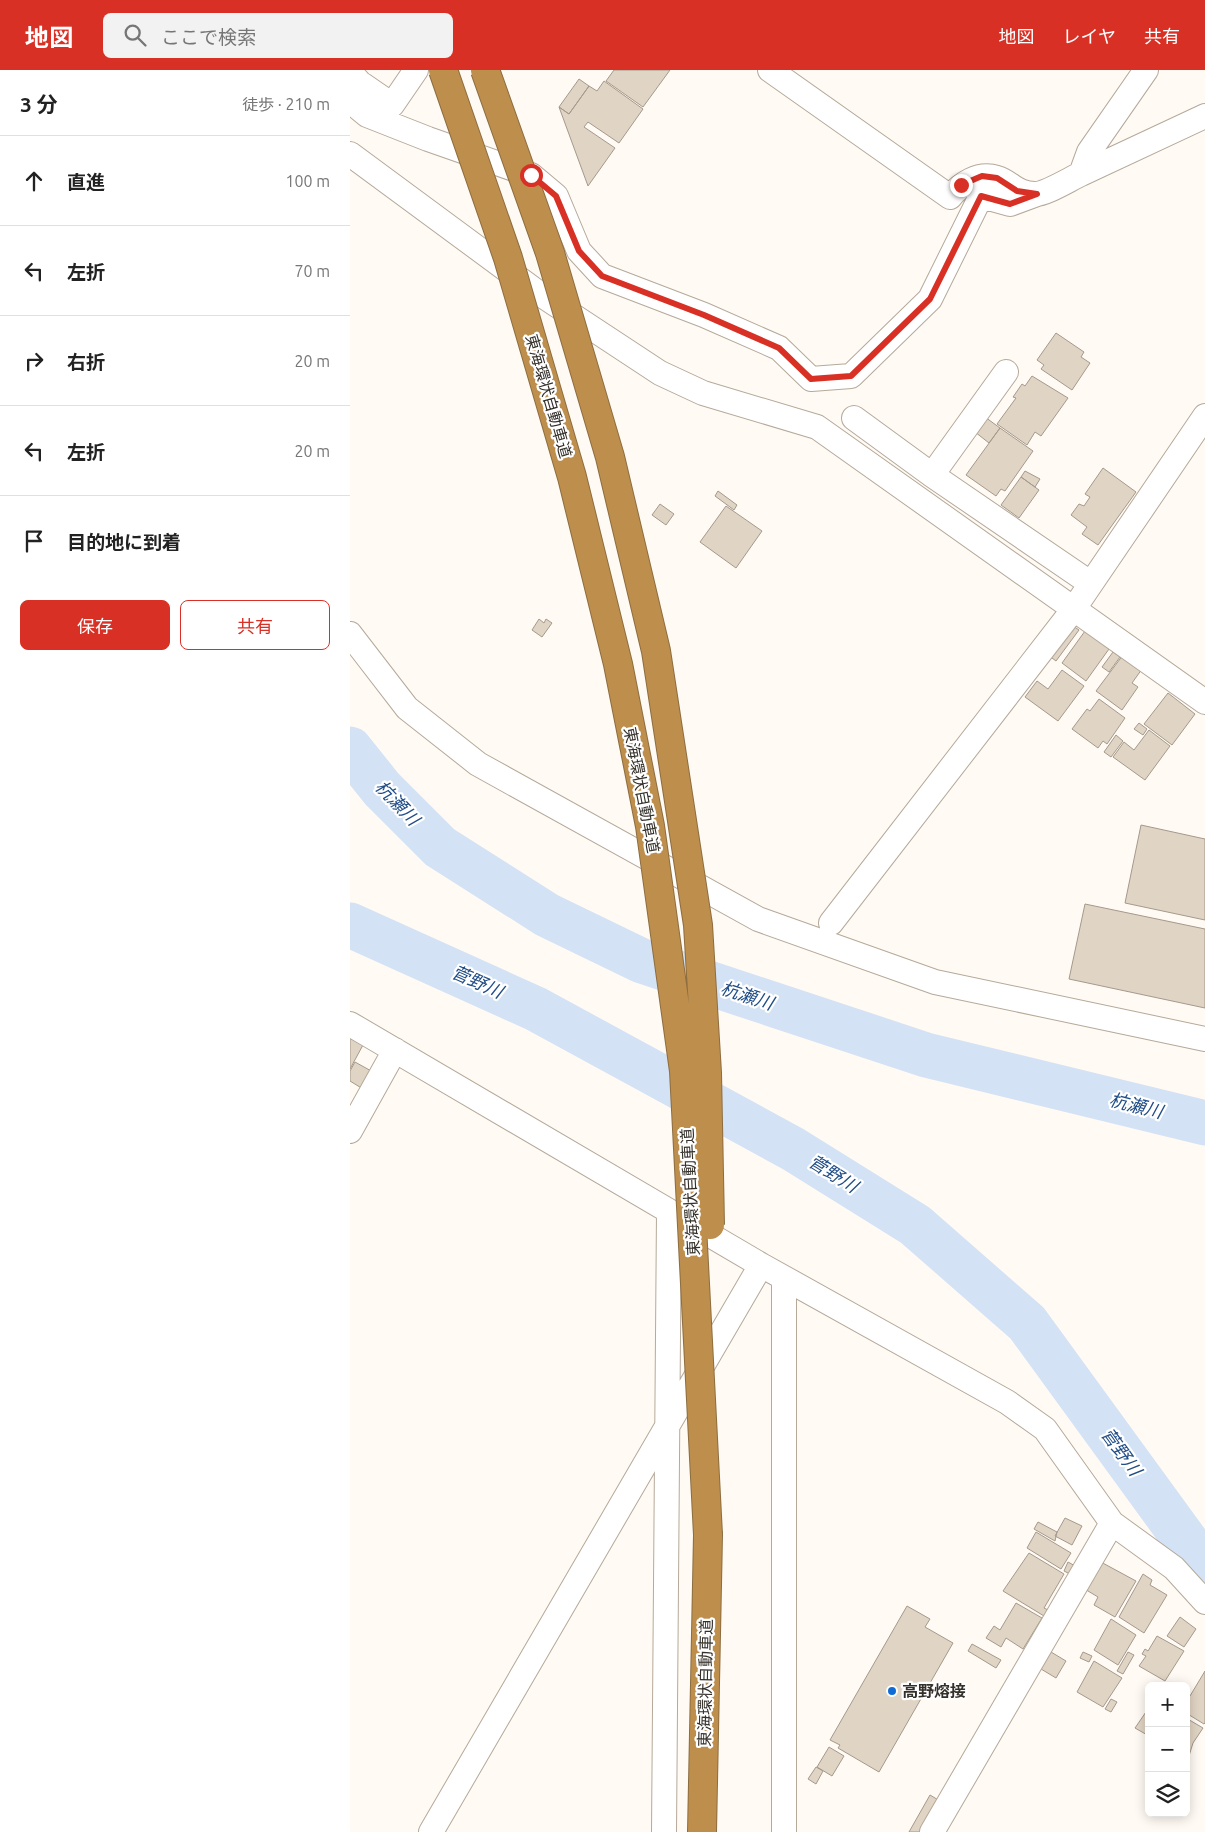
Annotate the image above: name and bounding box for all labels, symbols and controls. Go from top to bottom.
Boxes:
search box [103,13,453,58]
icon: search [121,21,149,49]
text: 地図 [25,24,73,51]
text: ここで検索 [161,26,256,48]
text: 地図 [999,26,1035,46]
text: レイヤ [1063,26,1116,46]
text: 共有 [1144,26,1180,46]
text: 3 分 [20,92,58,116]
text: 徒歩 · 210 m [242,95,330,113]
route start [520,164,543,187]
icon: ahead [20,167,48,195]
text: 直進 [67,171,105,193]
text: 100 m [285,172,330,190]
route end [950,174,973,197]
icon: left [20,257,48,285]
text: 左折 [67,261,105,283]
text: 70 m [294,262,330,280]
street label: 東海環状自動車道 [523,332,575,460]
icon: right [20,347,48,375]
text: 右折 [67,351,105,373]
text: 20 m [294,352,330,370]
icon: left [20,437,48,465]
text: 左折 [67,441,105,463]
text: 20 m [294,442,330,460]
icon: arrive [20,527,48,555]
text: 目的地に到着 [67,531,181,553]
button: 保存 [20,600,170,650]
button: 共有 [180,600,330,650]
street label: 東海環状自動車道 [621,725,663,855]
water label: 杭瀬川 [372,776,425,830]
water label: 菅野川 [449,961,508,1002]
water label: 杭瀬川 [719,977,778,1014]
water label: 杭瀬川 [1108,1089,1167,1122]
street label: 東海環状自動車道 [678,1128,702,1256]
water label: 菅野川 [805,1150,863,1197]
water label: 菅野川 [1098,1424,1147,1481]
street label: 東海環状自動車道 [695,1619,715,1747]
place label: 高野熔接 [902,1682,966,1700]
map controls [1145,1682,1190,1817]
button: + [1145,1682,1190,1727]
marker: 高野熔接 [886,1685,898,1697]
button: − [1145,1727,1190,1772]
button: layers [1145,1772,1190,1817]

